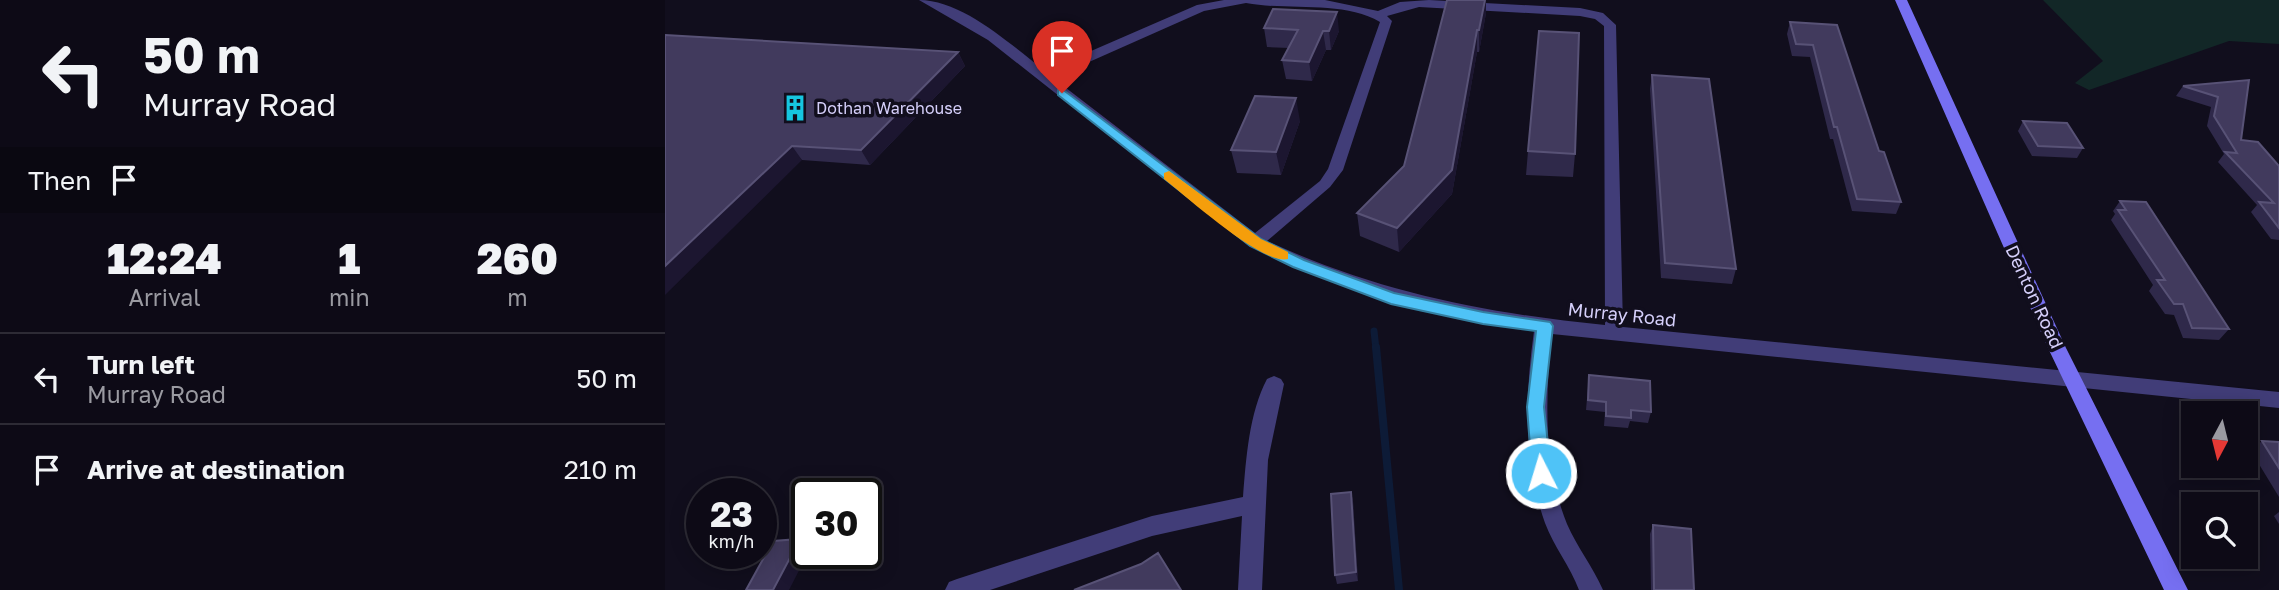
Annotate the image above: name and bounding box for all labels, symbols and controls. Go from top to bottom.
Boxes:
pin [1032,21,1092,93]
text: 50 m [143,25,260,84]
icon: left [28,28,119,119]
icon: arrive [1043,32,1081,70]
text: Murray Road [143,85,336,123]
building icon: Dothan Warehouse [780,93,810,123]
place label: Dothan Warehouse [816,98,962,118]
icon: arrive [105,161,143,199]
text: Then [28,165,91,196]
text: 12:24 [107,233,222,283]
text: 1 [338,233,360,283]
text: 260 [477,233,558,283]
street label: Denton Road [2001,241,2068,352]
text: Arrival [128,283,201,311]
text: min [329,283,370,311]
text: m [507,283,528,311]
street label: Murray Road [1567,297,1677,331]
text: Turn left [87,349,195,380]
icon: left [28,360,66,398]
text: 50 m [576,363,637,394]
text: Murray Road [87,380,226,408]
north arrow [2181,401,2257,478]
map controls [2181,401,2258,569]
position arrow [1504,436,1578,510]
icon: arrive [28,451,66,489]
text: Arrive at destination [87,454,345,485]
text: 210 m [564,454,637,485]
speed limit sign: 30 [791,478,882,569]
button: search [2181,492,2258,569]
text: 23 [710,493,753,535]
text: km/h [709,530,754,552]

